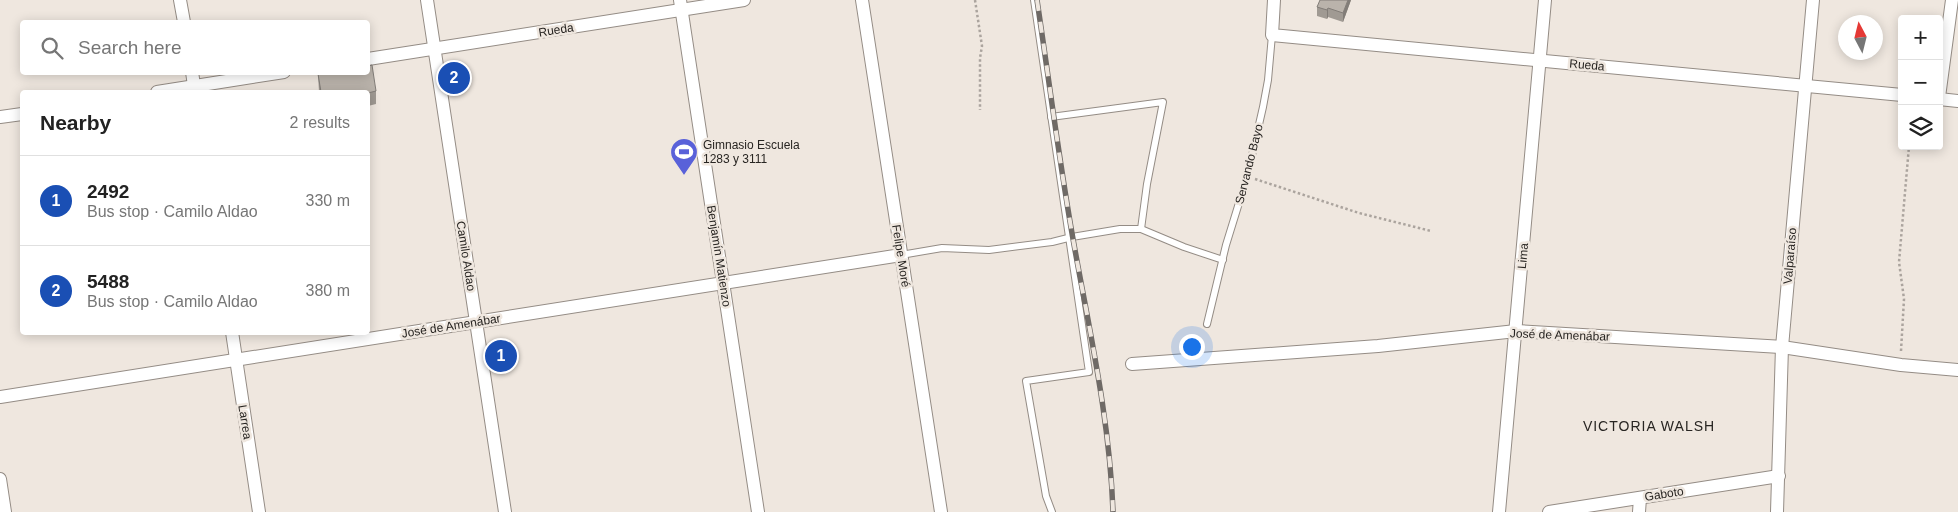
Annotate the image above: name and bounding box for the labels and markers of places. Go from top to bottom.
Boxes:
pin: 2 [438,59,470,97]
sports icon: Gimnasio Escuela 1283 y 3111 [669,137,699,176]
place label: Gimnasio Escuela 1283 y 3111 [703,138,800,166]
pin: 1 [485,337,517,375]

